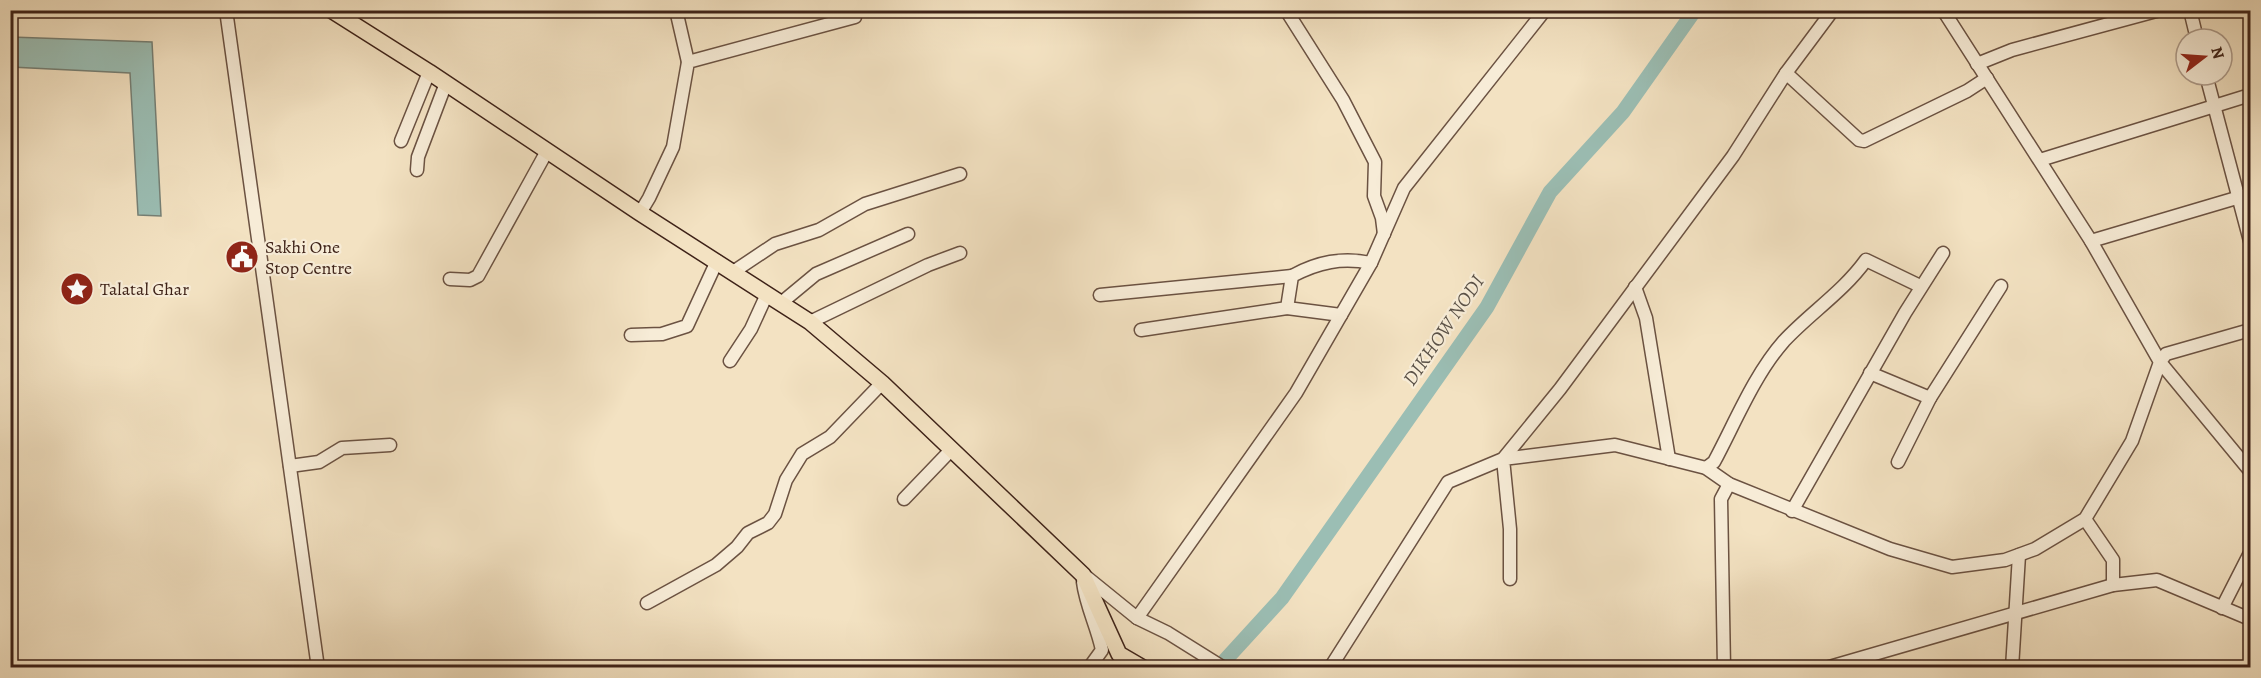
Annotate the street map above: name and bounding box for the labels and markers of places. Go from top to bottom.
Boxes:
place label: Sakhi One Stop Centre [265,235,352,280]
public building icon: Sakhi One Stop Centre [224,239,260,275]
place icon: Talatal Ghar [59,271,95,307]
place label: Talatal Ghar [100,277,189,301]

